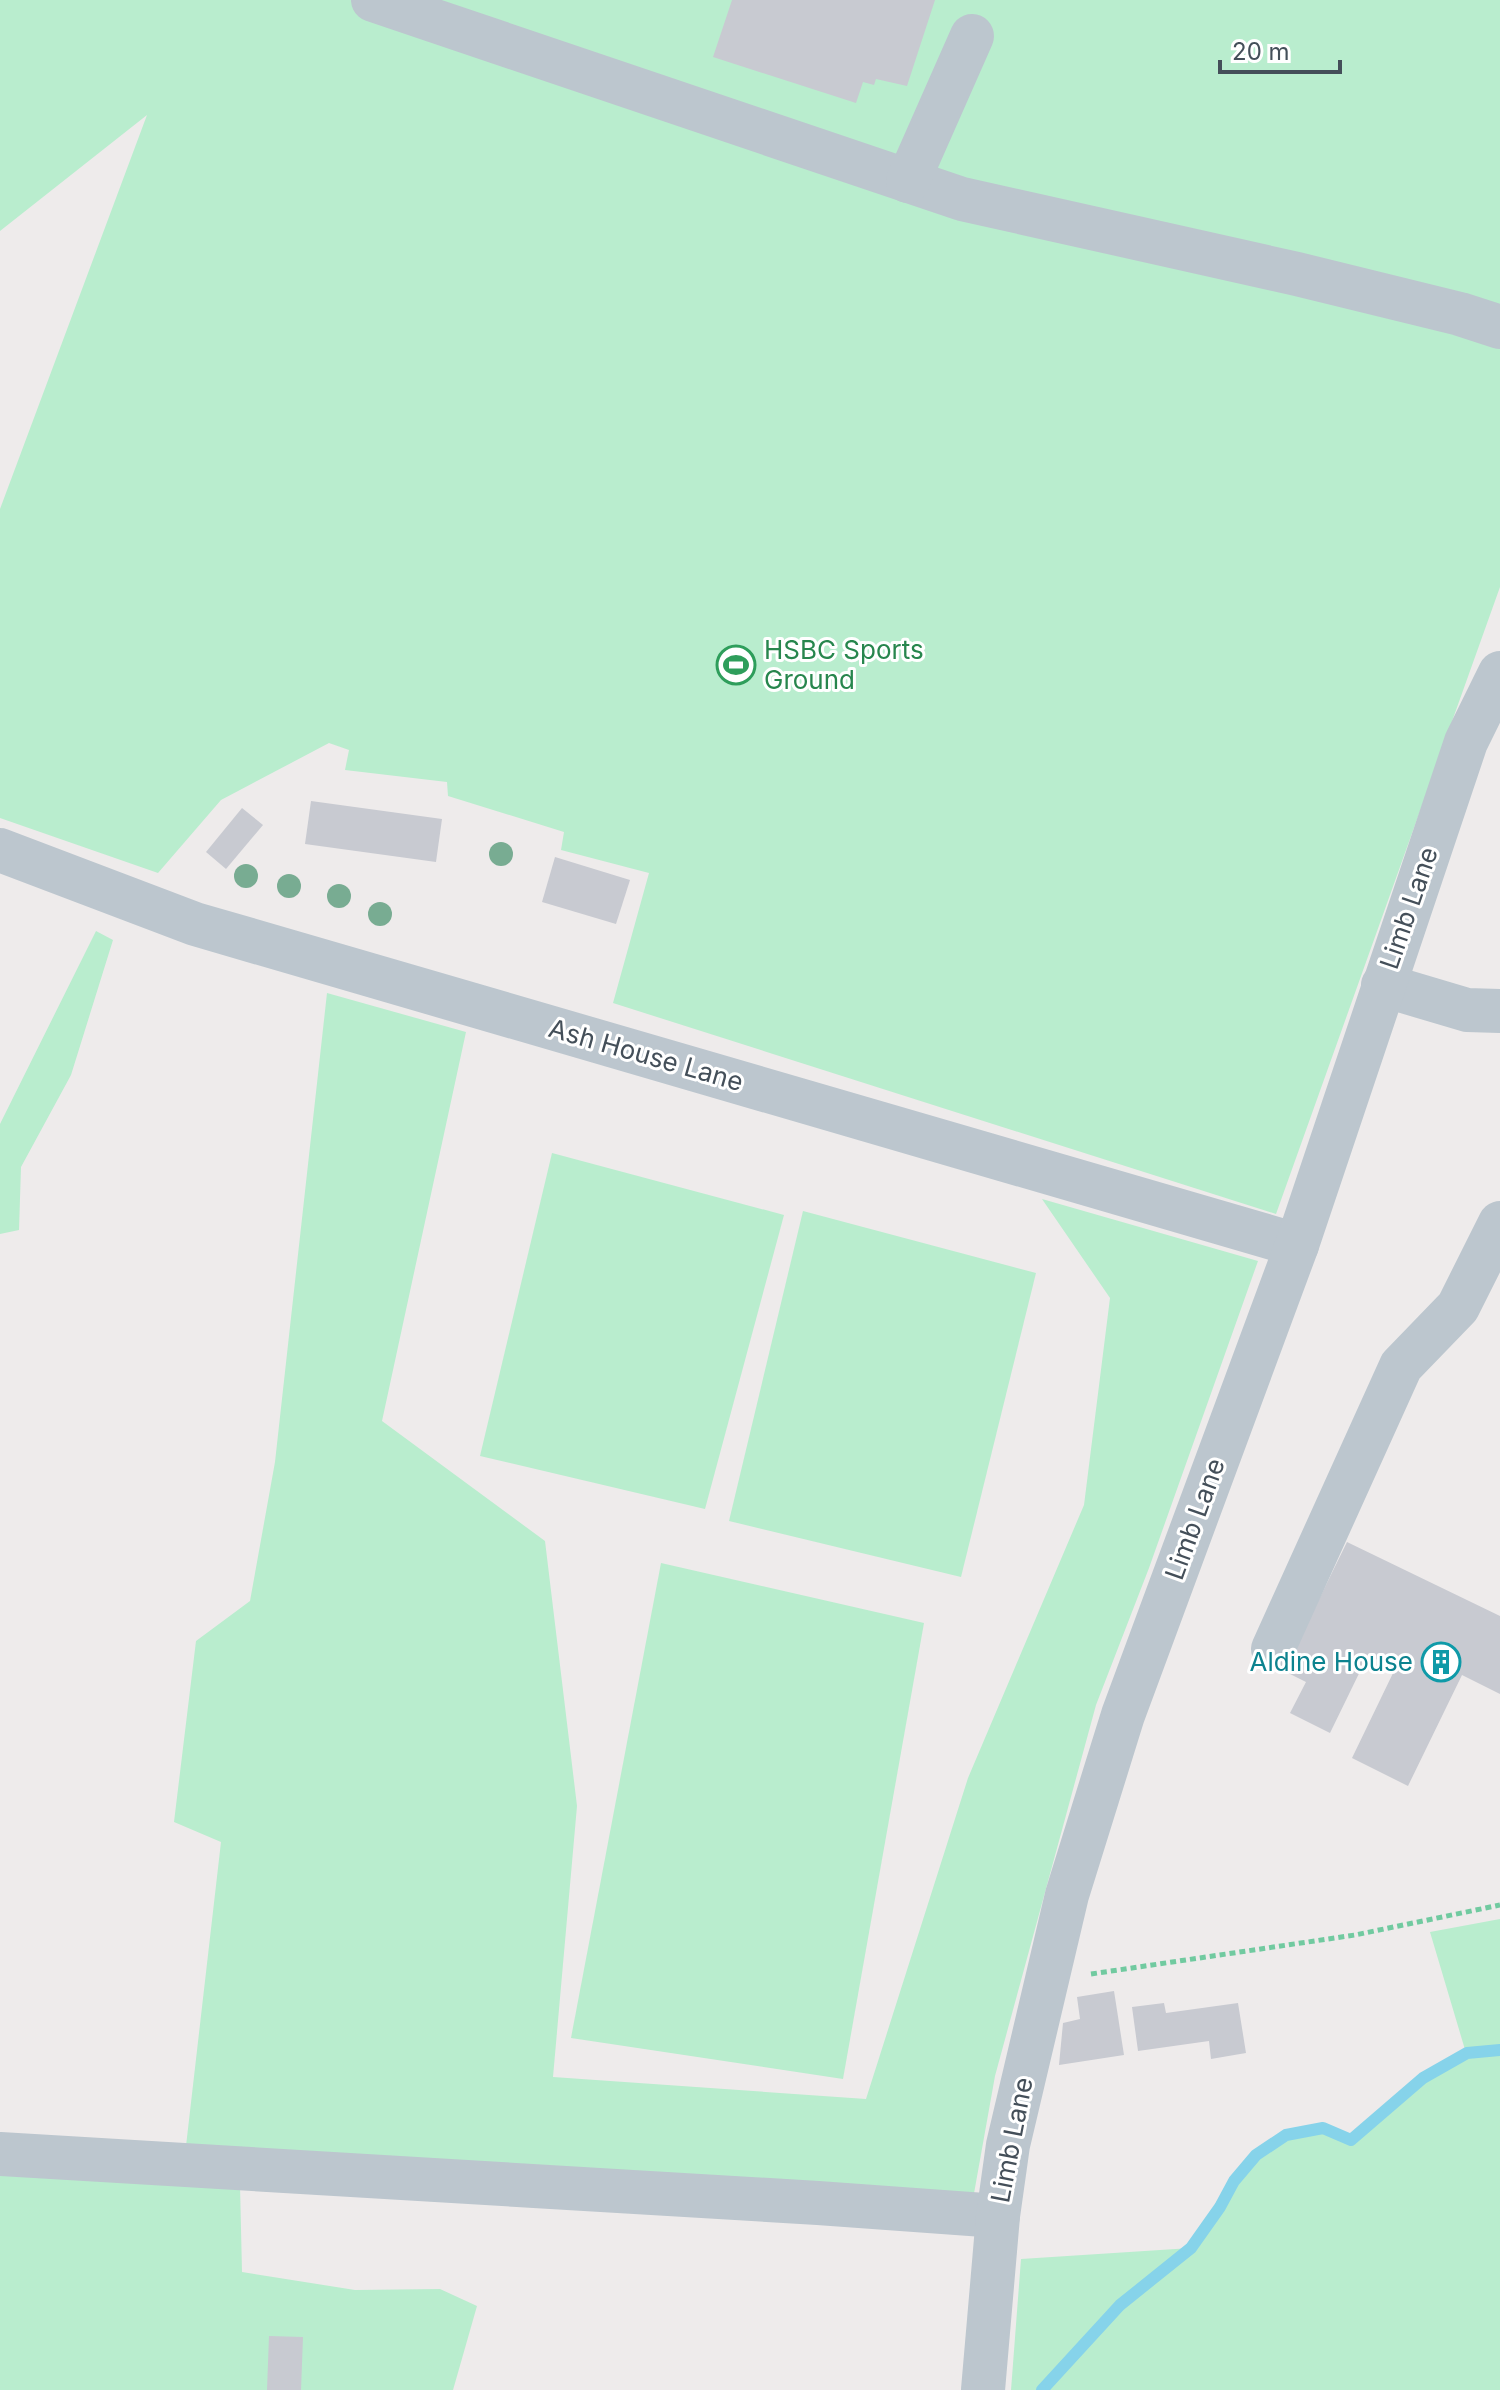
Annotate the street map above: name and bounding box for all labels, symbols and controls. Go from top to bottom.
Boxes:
scale bar [1220,24,1340,74]
text: 20 m [1232,37,1290,66]
place label: HSBC Sports Ground [764,634,924,695]
sports icon: HSBC Sports Ground [715,644,757,686]
street label: Limb Lane [1373,843,1444,973]
street label: Ash House Lane [545,1012,747,1097]
street label: Limb Lane [1158,1454,1231,1584]
building icon: Aldine House [1420,1641,1462,1683]
place label: Aldine House [1250,1646,1413,1677]
street label: Limb Lane [984,2075,1039,2205]

